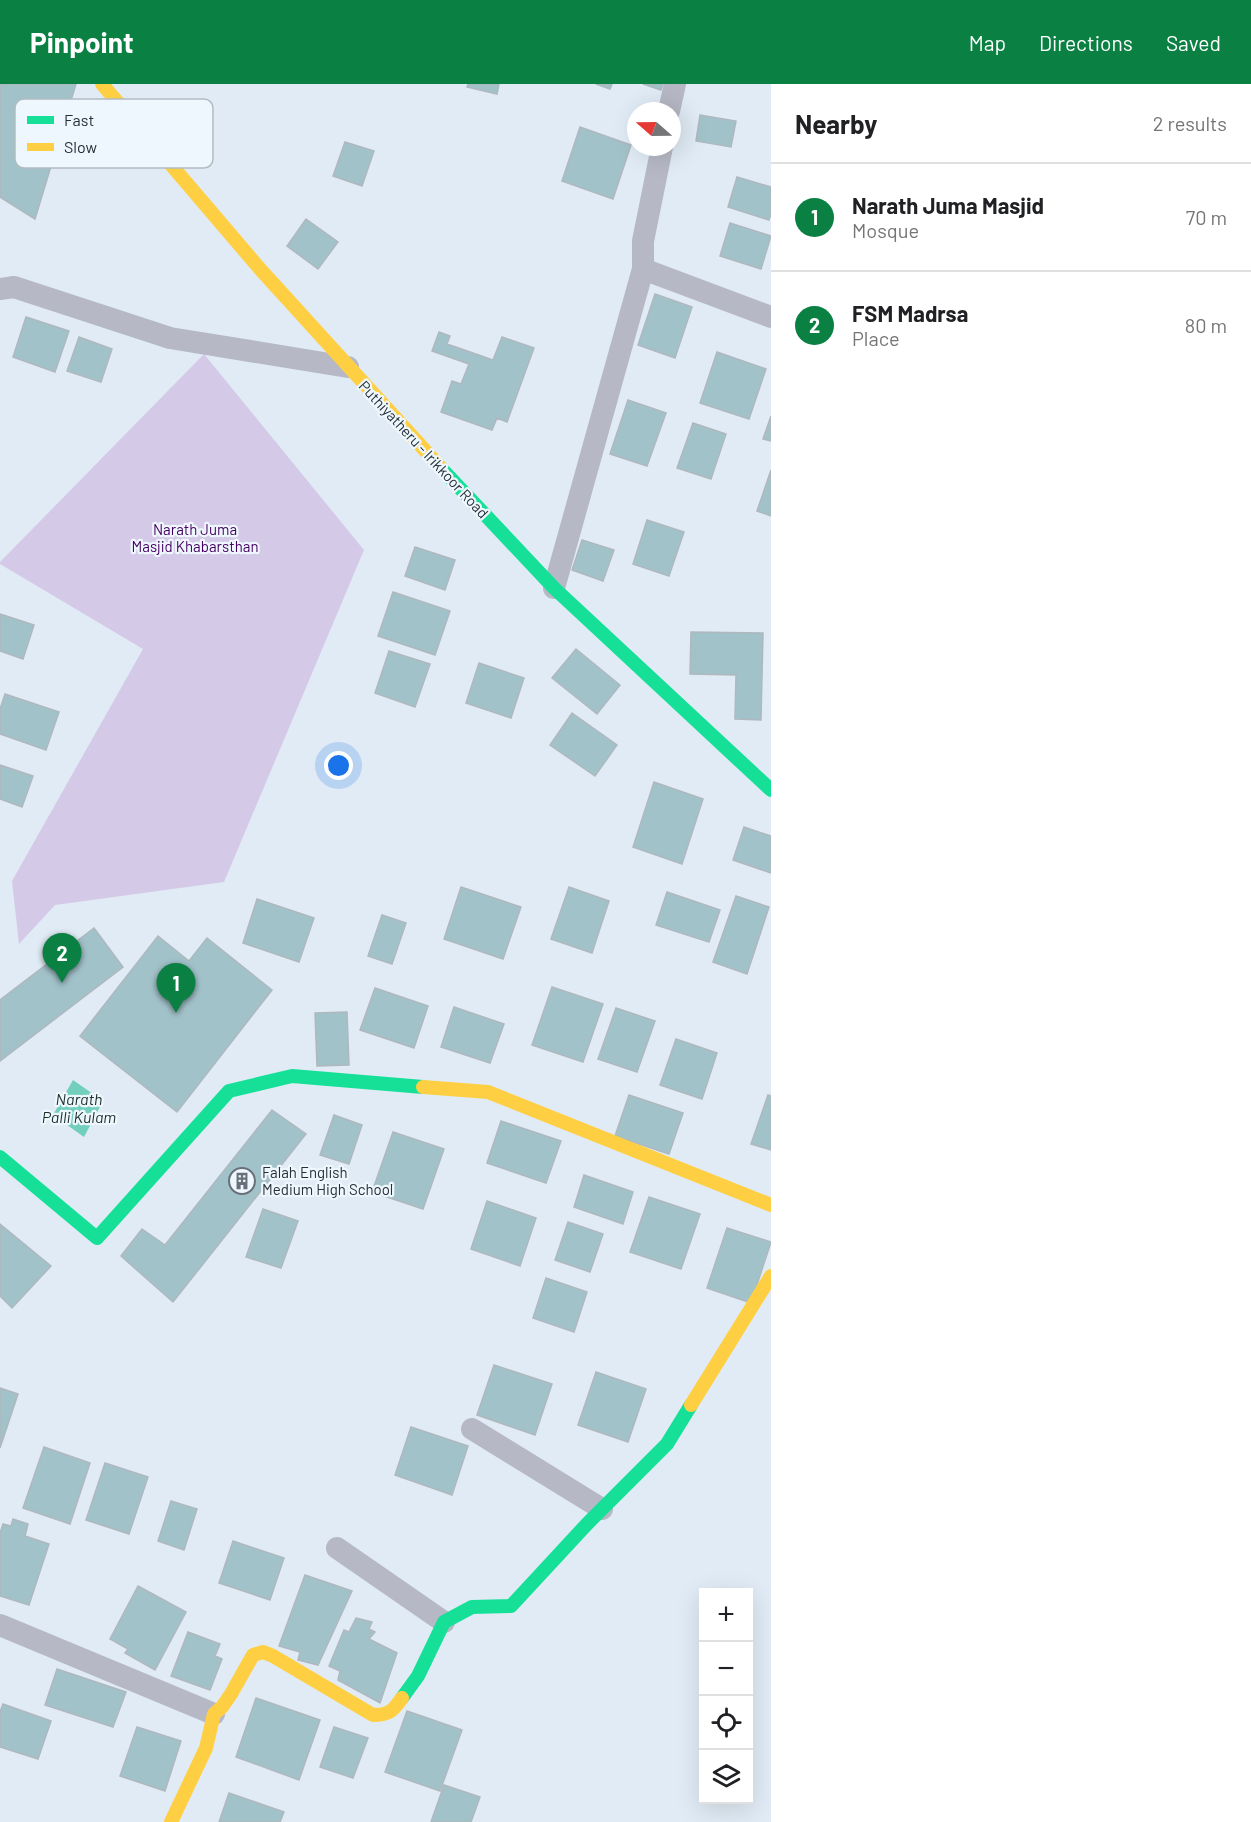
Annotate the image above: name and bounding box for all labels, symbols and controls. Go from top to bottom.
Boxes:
text: Pinpoint [30,25,134,59]
text: Map [969,30,1006,55]
text: Directions [1039,30,1133,55]
text: Saved [1166,30,1221,55]
legend [15,99,213,168]
north arrow [627,102,681,156]
text: Nearby [795,108,877,139]
text: Fast [64,110,94,129]
text: 2 results [1153,111,1227,135]
text: Slow [64,137,97,156]
text: Narath Juma Masjid [852,192,1044,218]
text: 1 [811,205,818,229]
text: 70 m [1186,205,1227,229]
text: Mosque [852,218,919,242]
text: FSM Madrsa [852,300,968,326]
text: 2 [809,313,820,337]
text: 80 m [1185,313,1227,337]
text: Place [852,326,900,350]
street label: Puthiyatheru - Irikkoor Road [356,377,492,521]
park label: Narath Juma Masjid Khabarsthan [132,520,258,555]
your location [324,751,353,780]
pin: 2 [42,934,82,983]
pin: 1 [156,964,195,1013]
water label: Narath Palli Kulam [42,1089,116,1126]
place label: Falah English Medium High School [262,1163,393,1198]
building icon: Falah English Medium High School [227,1166,257,1196]
map controls [699,1588,753,1804]
button: + [699,1588,753,1642]
button: − [699,1642,753,1696]
button: locate [699,1696,753,1750]
button: layers [699,1750,753,1804]

